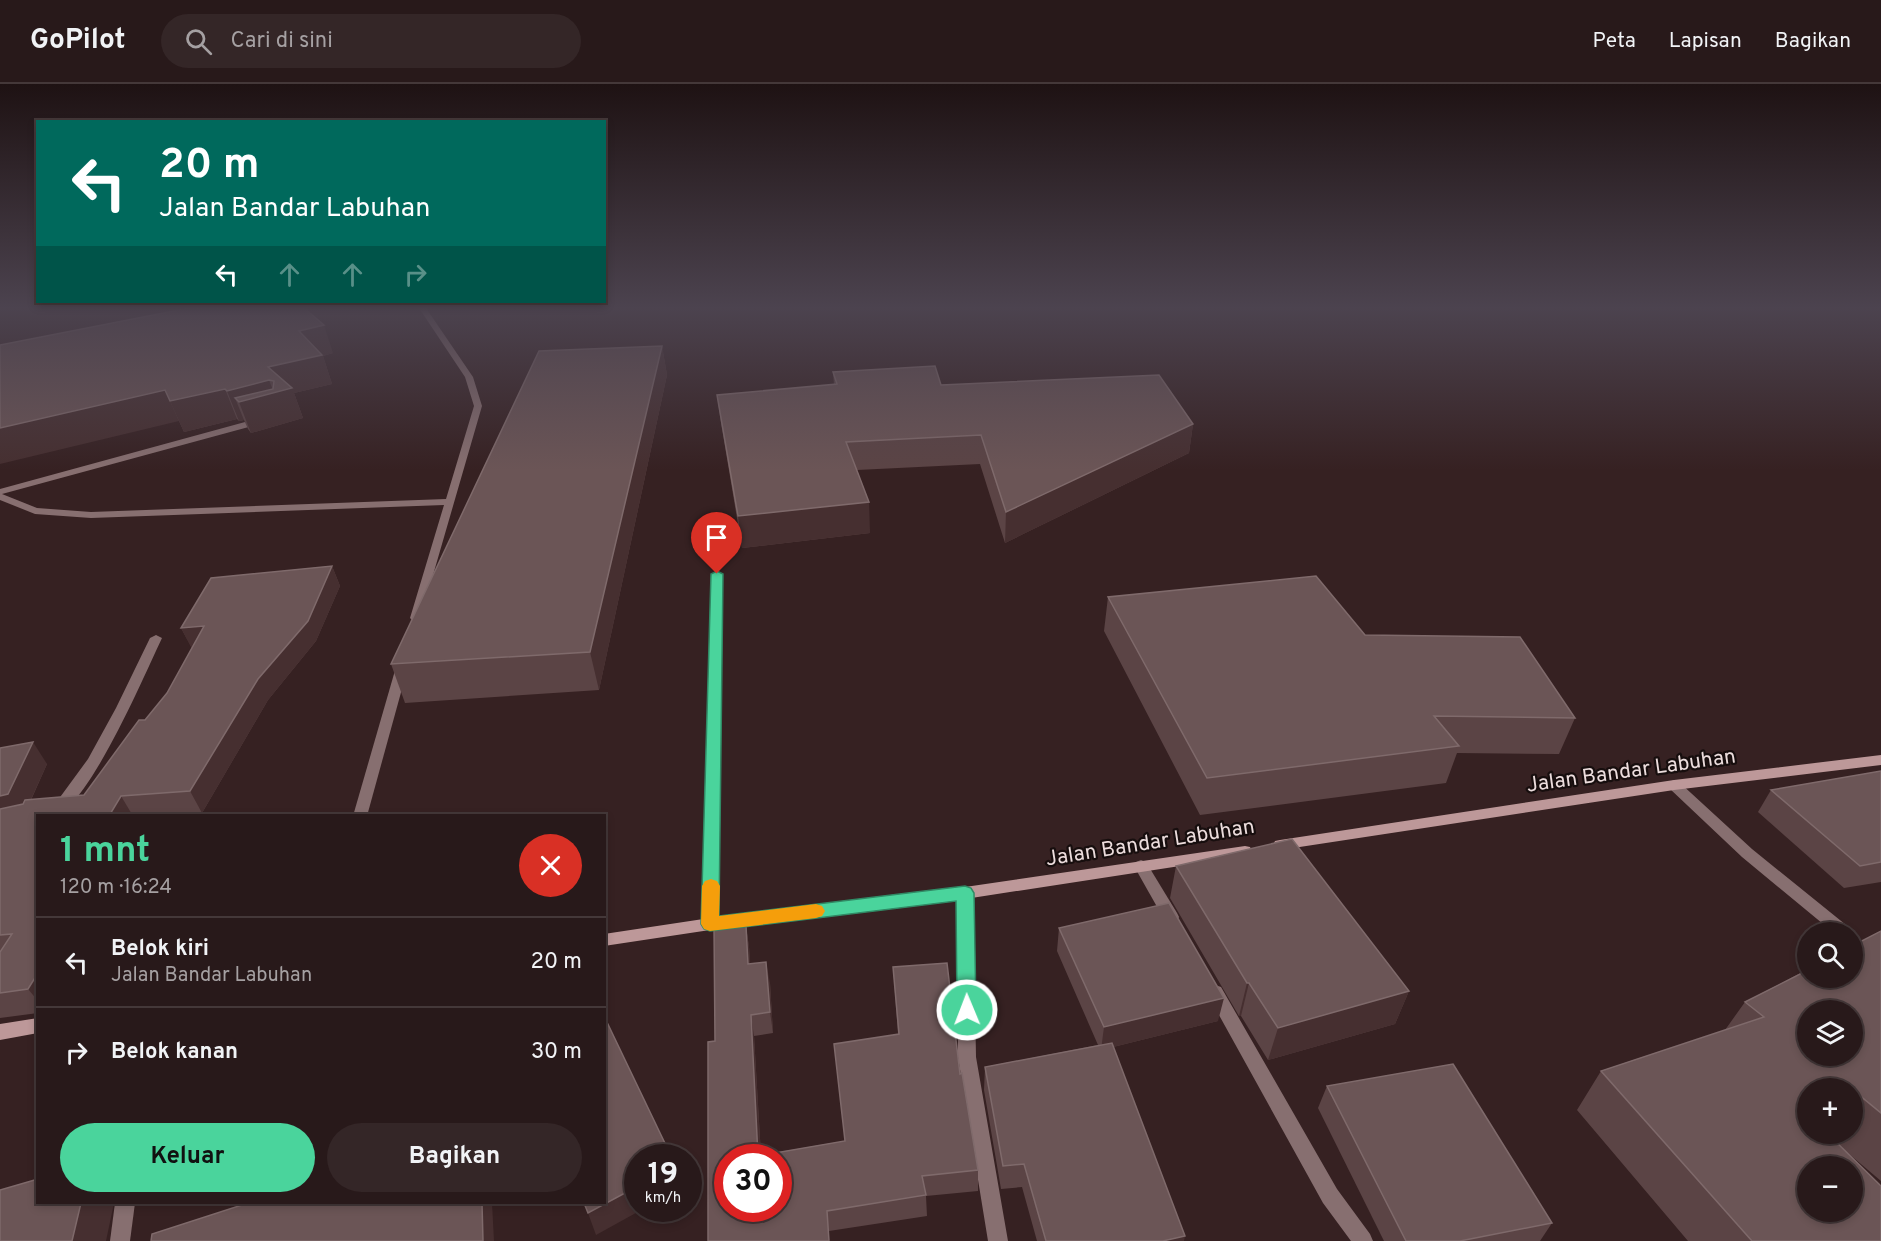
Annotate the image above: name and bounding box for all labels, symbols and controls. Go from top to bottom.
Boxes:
search box [161,14,581,68]
text: GoPilot [30,23,125,59]
icon: search [182,25,215,58]
text: Cari di sini [230,28,333,55]
text: Peta [1593,28,1636,55]
text: Lapisan [1669,28,1742,55]
text: Bagikan [1775,28,1851,55]
text: 20 m [159,140,260,193]
icon: left [60,144,138,222]
text: Jalan Bandar Labuhan [159,192,431,226]
icon: left [210,258,243,291]
icon: ahead [273,258,306,291]
icon: ahead [336,258,369,291]
icon: right [399,258,432,291]
pin [691,512,742,574]
icon: arrive [700,521,733,554]
street label: Jalan Bandar Labuhan [1525,743,1738,800]
street label: Jalan Bandar Labuhan [1044,814,1257,873]
text: 1 mnt [60,829,150,875]
button: close [519,834,582,897]
text: 120 m · 16:24 [60,875,172,901]
map controls [1797,922,1863,1222]
button: search [1797,922,1863,988]
text: Belok kiri [111,936,209,963]
icon: left [60,946,93,979]
text: 20 m [531,949,582,976]
text: Jalan Bandar Labuhan [111,963,312,989]
position arrow [935,978,999,1042]
button: layers [1797,1000,1863,1066]
icon: right [60,1036,93,1069]
text: Belok kanan [111,1039,238,1066]
text: 30 m [531,1039,582,1066]
button: + [1797,1078,1863,1144]
button: Keluar [60,1123,315,1192]
button: Bagikan [327,1123,582,1192]
speed limit sign: 30 [714,1144,792,1222]
button: − [1797,1156,1863,1222]
text: 19 [648,1157,678,1194]
text: km/h [645,1189,681,1208]

